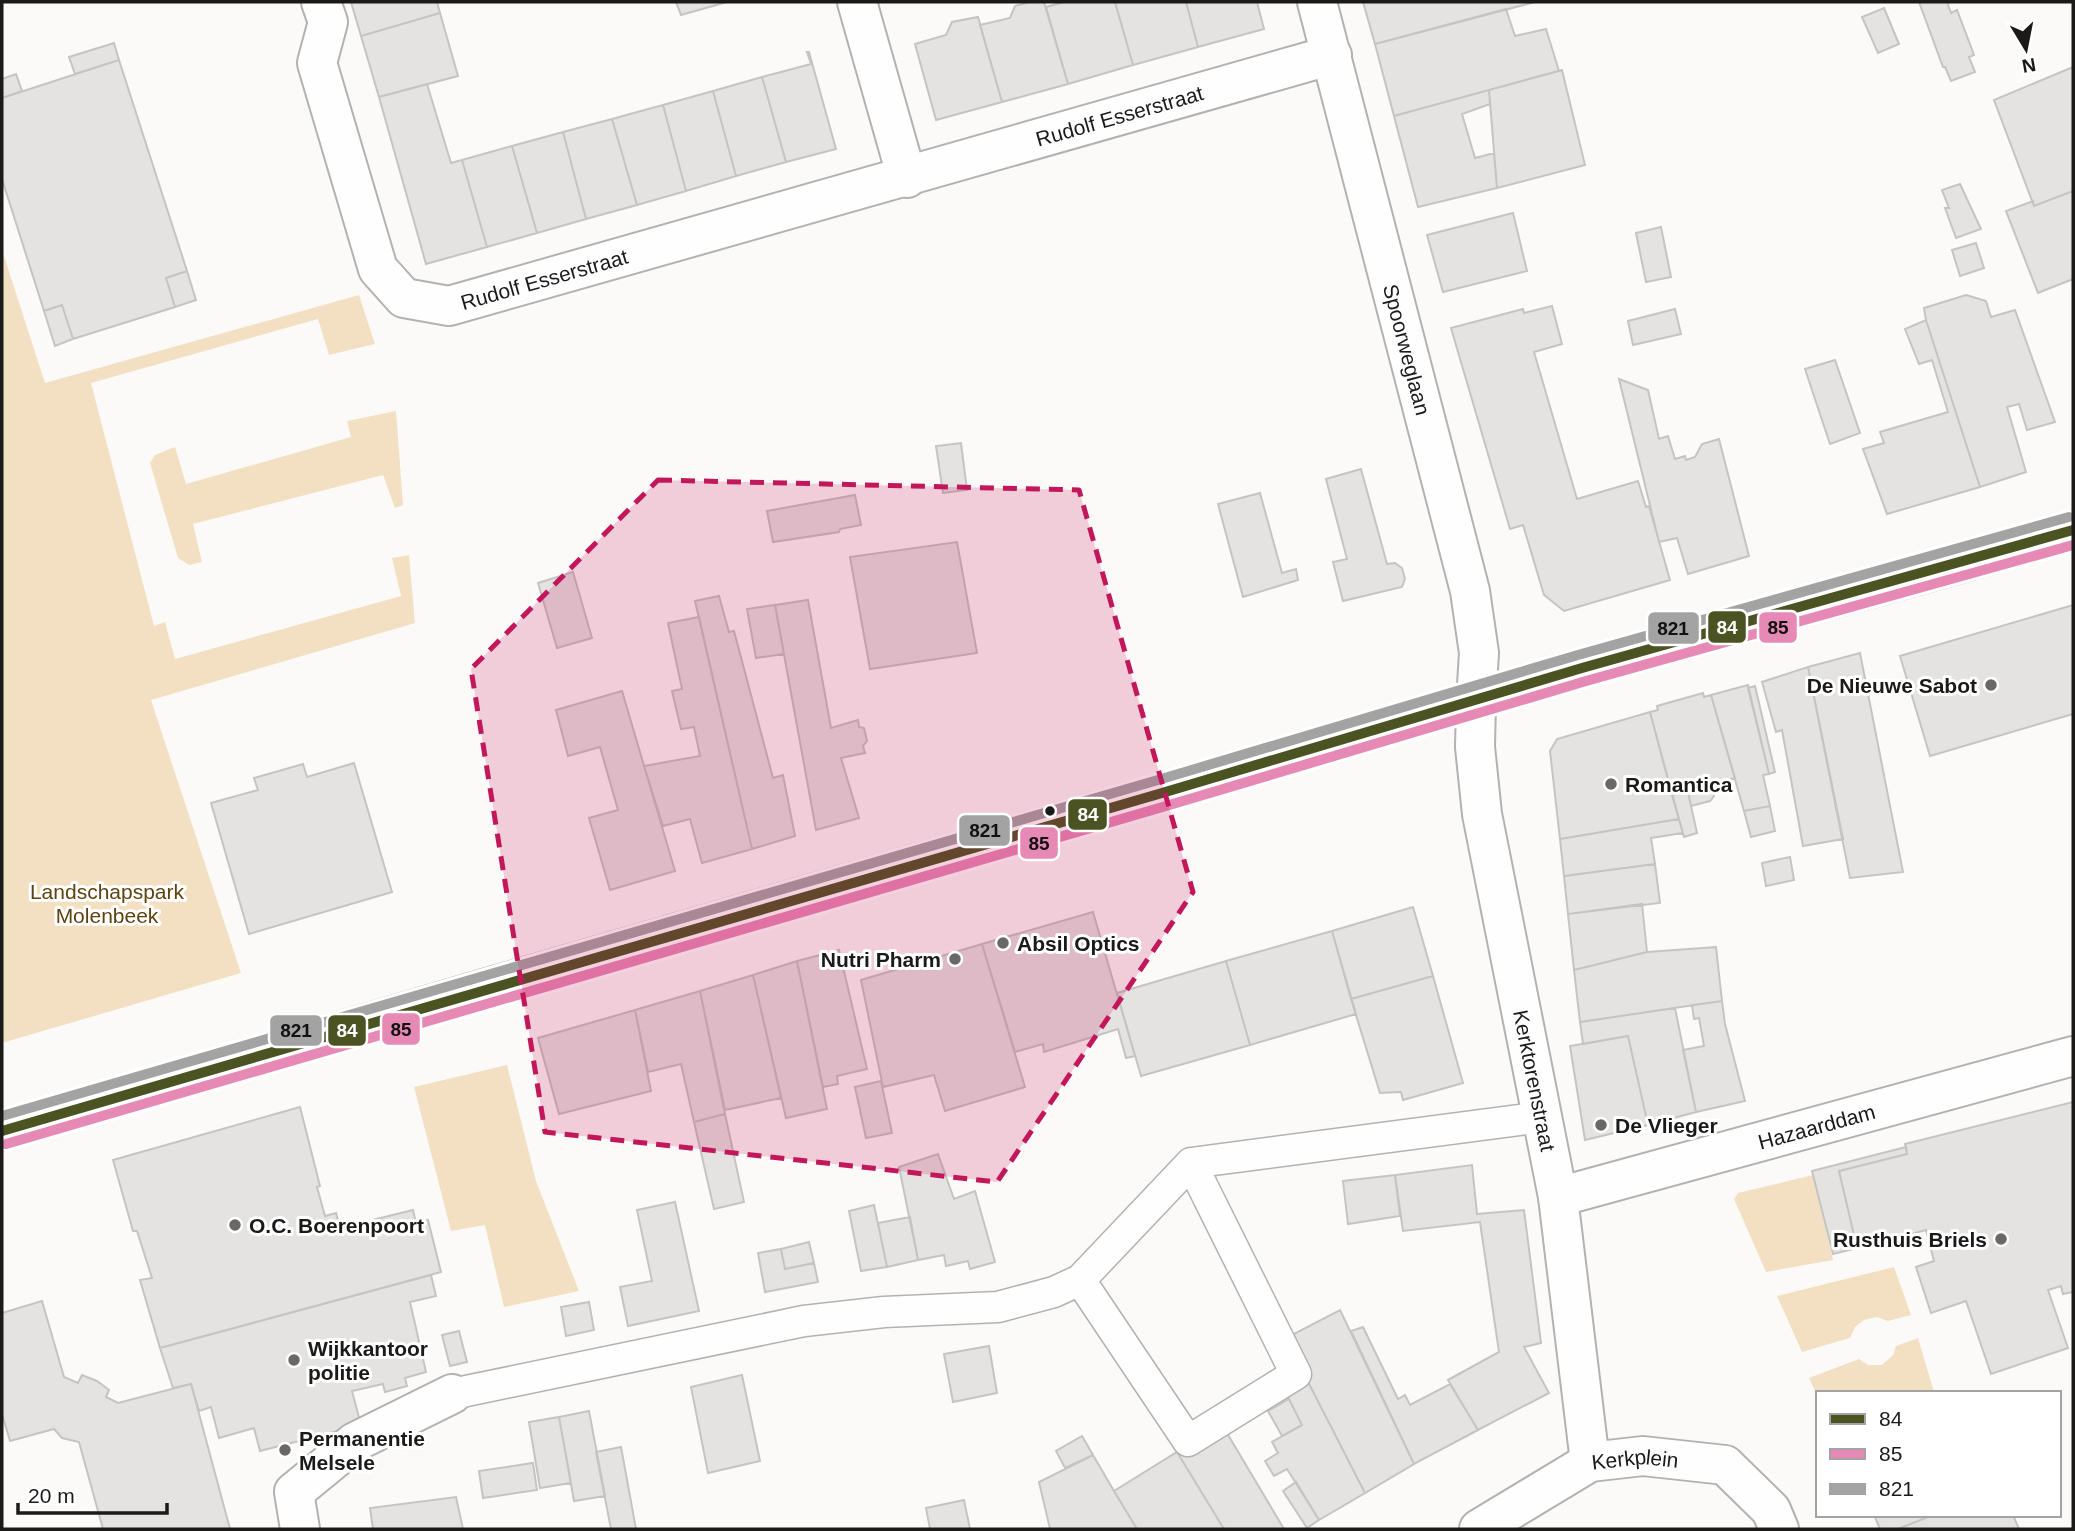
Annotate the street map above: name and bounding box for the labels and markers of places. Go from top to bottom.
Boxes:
place label: De Nieuwe Sabot [1807,674,1977,697]
marker: De Nieuwe Sabot [1983,677,1999,693]
place label: Romantica [1625,773,1733,796]
marker: Romantica [1603,776,1619,792]
unlabelled marker [1043,804,1057,818]
place label: Absil Optics [1017,932,1140,955]
marker: Absil Optics [995,935,1011,951]
place label: Nutri Pharm [821,948,941,971]
marker: Nutri Pharm [947,951,963,967]
place label: De Vlieger [1615,1114,1718,1137]
marker: De Vlieger [1593,1117,1609,1133]
place label: O.C. Boerenpoort [249,1214,424,1237]
marker: O.C. Boerenpoort [227,1217,243,1233]
place label: Rusthuis Briels [1833,1228,1987,1251]
marker: Rusthuis Briels [1993,1231,2009,1247]
place label: Wijkkantoor politie [308,1337,428,1384]
marker: Wijkkantoor politie [286,1352,302,1368]
place label: Permanentie Melsele [299,1427,425,1474]
marker: Permanentie Melsele [277,1442,293,1458]

